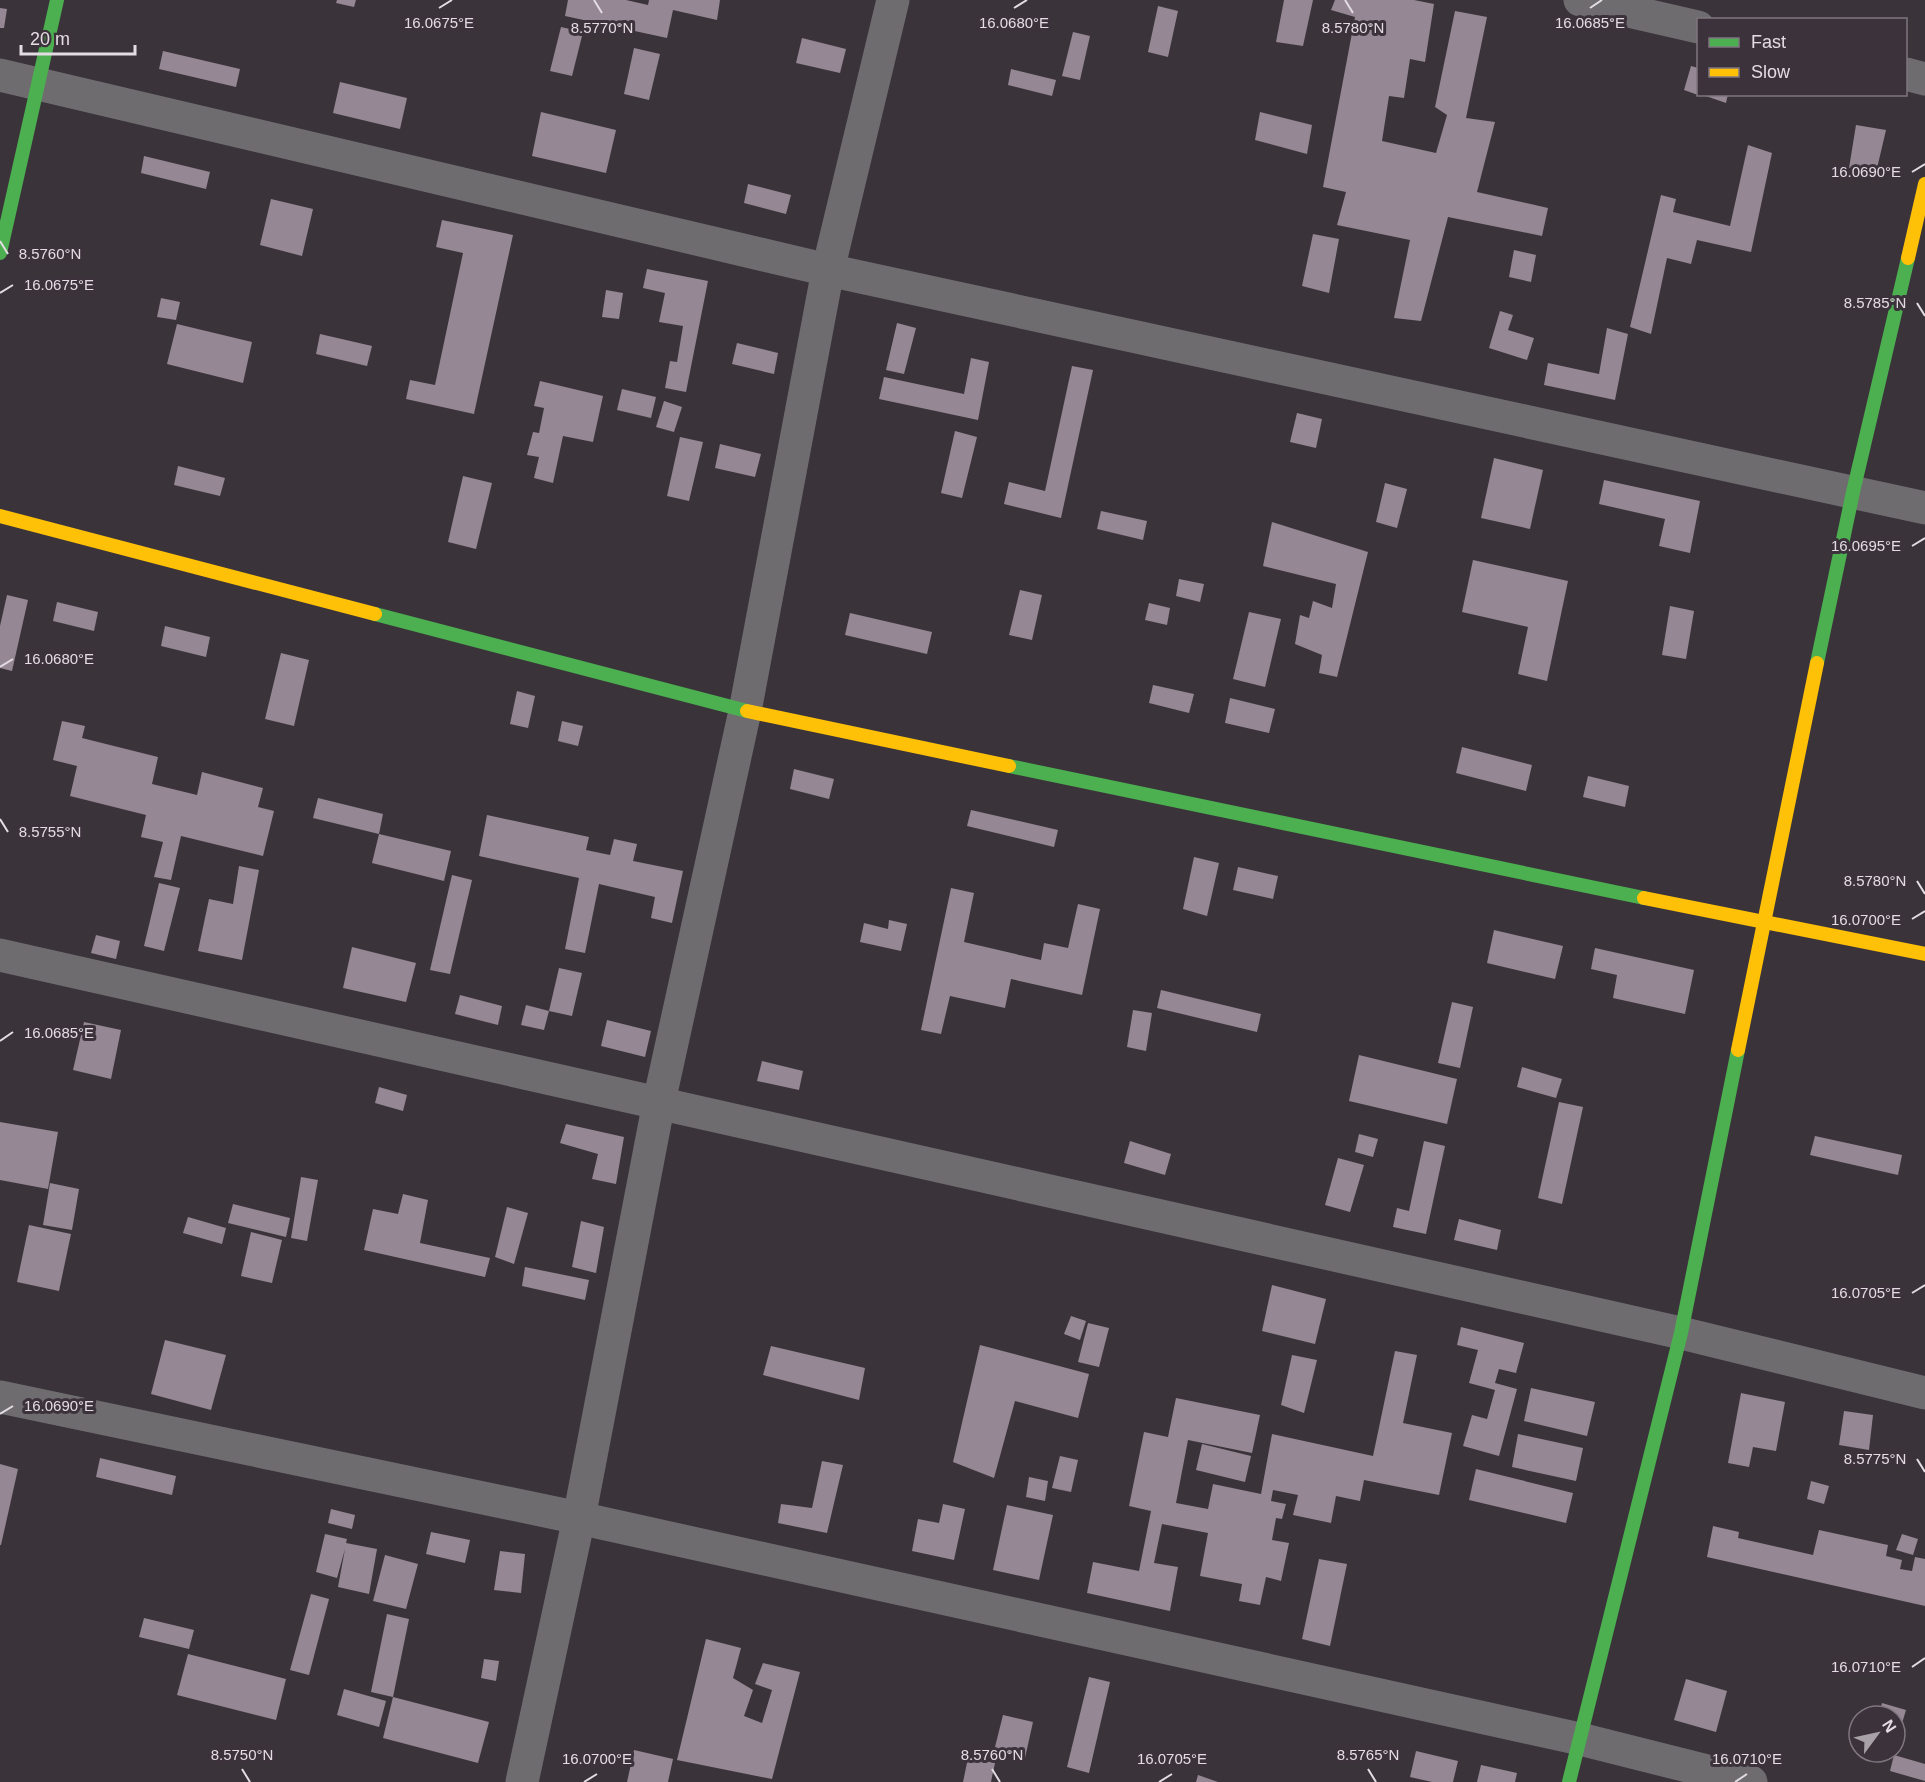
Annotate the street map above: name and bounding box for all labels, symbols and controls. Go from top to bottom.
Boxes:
text: 16.0675°E [404,14,474,31]
text: 16.0680°E [979,14,1049,31]
text: 16.0685°E [1555,14,1625,31]
scale bar [21,18,135,56]
legend [1697,18,1907,96]
text: 8.5770°N [571,19,633,36]
text: 8.5780°N [1322,19,1384,36]
text: 20 m [30,29,70,49]
text: Fast [1751,32,1786,52]
text: Slow [1751,62,1791,82]
text: 16.0690°E [1831,163,1901,180]
text: 8.5760°N [19,245,81,262]
text: 16.0675°E [24,276,94,293]
text: 8.5785°N [1844,294,1906,311]
text: 16.0695°E [1831,537,1901,554]
text: 16.0680°E [24,650,94,667]
text: 8.5755°N [19,823,81,840]
text: 8.5780°N [1844,872,1906,889]
text: 16.0700°E [1831,911,1901,928]
text: 16.0685°E [24,1024,94,1041]
text: 16.0705°E [1831,1284,1901,1301]
text: 16.0690°E [24,1397,94,1414]
text: 8.5775°N [1844,1450,1906,1467]
text: 16.0710°E [1831,1658,1901,1675]
north arrow [1847,1704,1907,1764]
text: N [1879,1717,1899,1736]
text: 8.5750°N [211,1746,273,1763]
text: 8.5760°N [961,1746,1023,1763]
text: 8.5765°N [1337,1746,1399,1763]
text: 16.0700°E [562,1750,632,1767]
text: 16.0705°E [1137,1750,1207,1767]
text: 16.0710°E [1712,1750,1782,1767]

